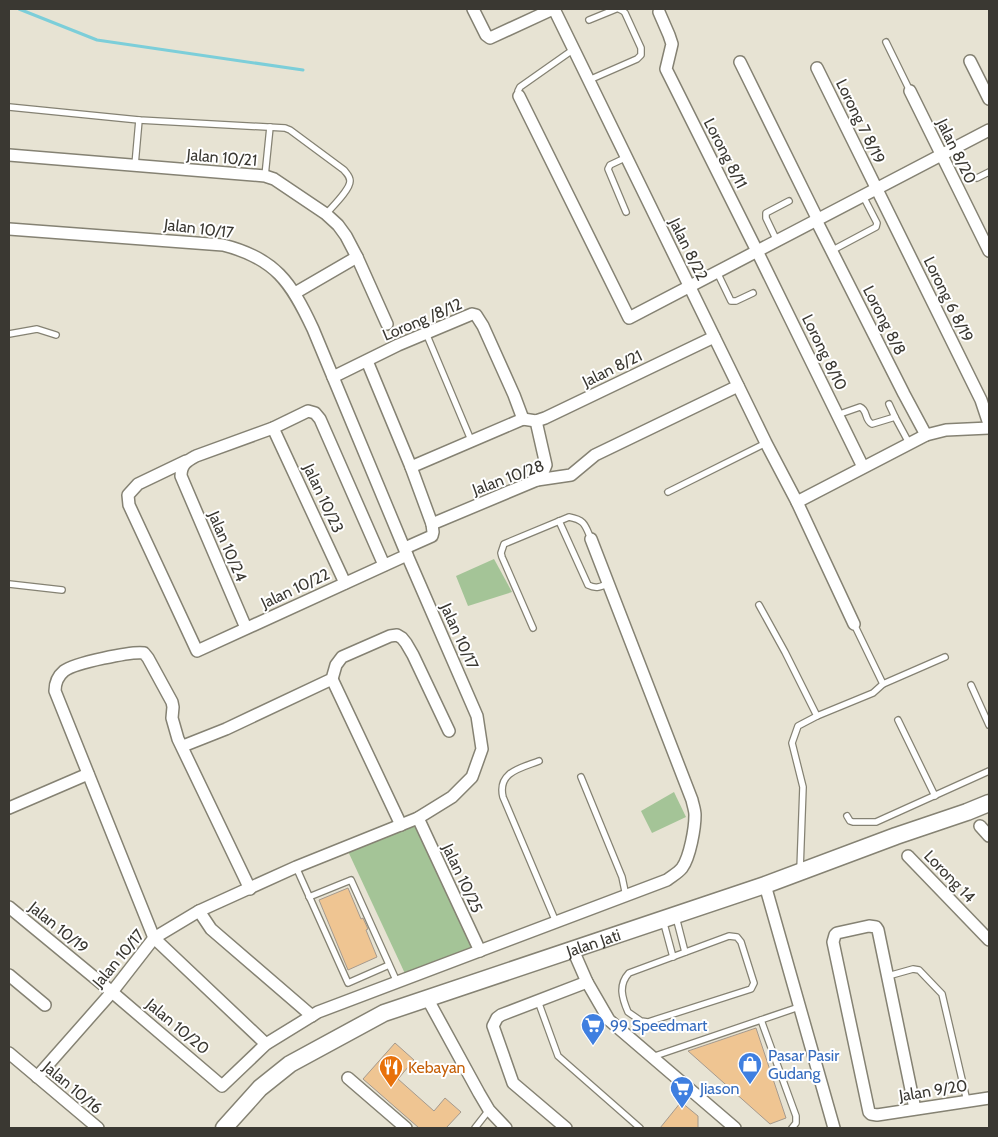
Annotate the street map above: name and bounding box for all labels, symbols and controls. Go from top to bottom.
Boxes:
street label: Lorong 7 8/19 [832,76,889,167]
street label: Lorong 8/11 [700,115,751,191]
street label: Jalan 8/20 [932,115,980,187]
street label: Jalan 10/21 [185,145,258,170]
street label: Jalan 8/22 [665,214,712,284]
street label: Jalan 10/17 [162,215,235,242]
street label: Lorong 6 8/19 [920,253,977,345]
street label: Lorong 8/8 [859,282,910,358]
street label: Lorong /8/12 [380,294,465,345]
street label: Lorong 8/10 [798,311,851,393]
street label: Jalan 8/21 [578,346,645,391]
street label: Jalan 10/28 [469,456,547,500]
street label: Jalan 10/23 [299,460,348,536]
street label: Jalan 10/24 [204,507,251,584]
street label: Jalan 10/22 [257,564,333,613]
street label: Jalan 10/17 [436,599,483,672]
street label: Jalan 10/25 [438,840,487,916]
street label: Lorong 14 [920,846,979,906]
street label: Jalan 10/19 [24,897,92,957]
street label: Jalan 10/17 [88,925,148,992]
street label: Jalan Jati [563,925,623,961]
street label: Jalan 10/20 [142,994,213,1058]
supermarket icon: 99 Speedmart [580,1012,606,1046]
place label: 99 Speedmart [610,1016,708,1035]
place label: Pasar Pasir Gudang [768,1046,840,1083]
shop icon: Pasar Pasir Gudang [737,1051,763,1085]
restaurant icon: Kebayan [378,1054,404,1088]
street label: Jalan 10/16 [39,1057,106,1118]
place label: Kebayan [408,1058,466,1077]
supermarket icon: Jiason [669,1075,695,1109]
street label: Jalan 9/20 [897,1076,969,1105]
place label: Jiason [699,1079,739,1098]

